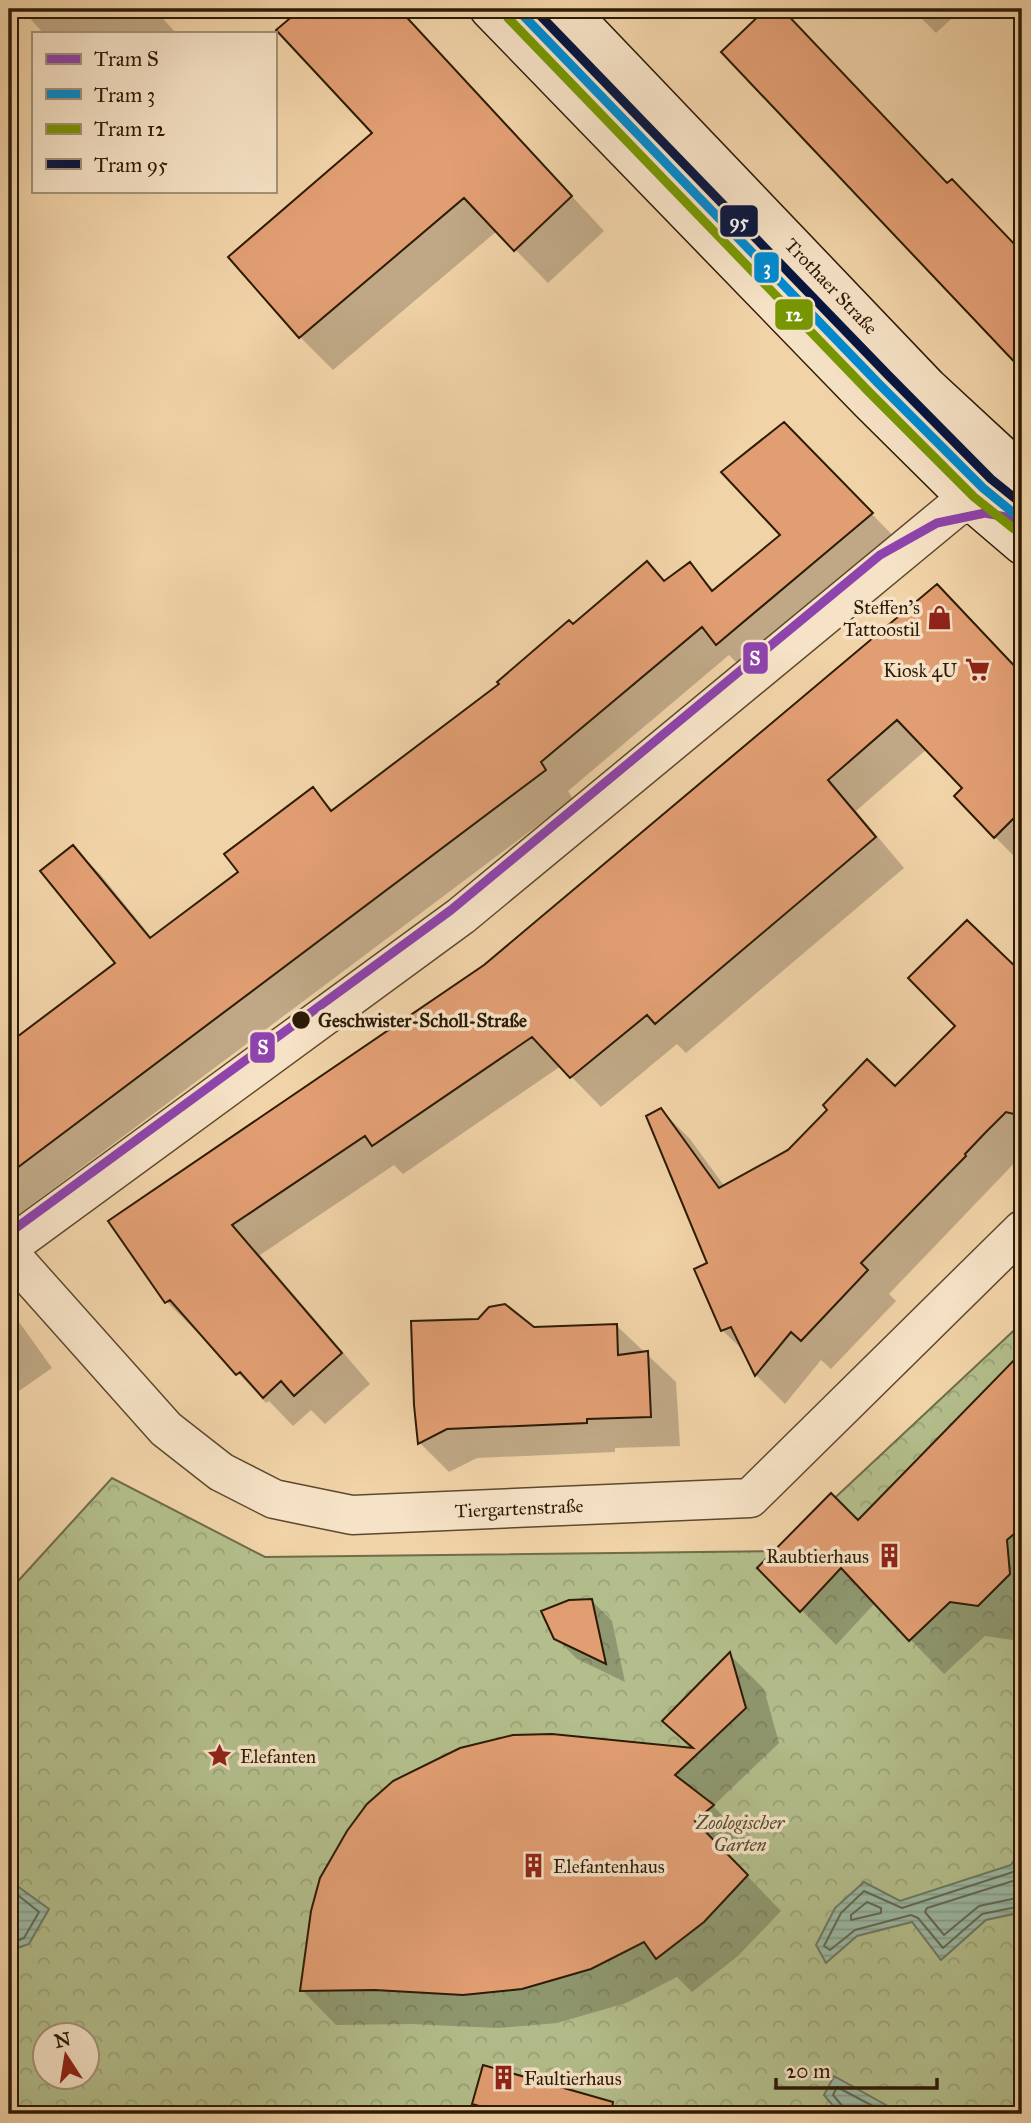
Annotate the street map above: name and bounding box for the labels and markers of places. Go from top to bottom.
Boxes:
place label: Steffen's Tattoostil [843,596,921,641]
shop icon: Steffen's Tattoostil [926,604,954,632]
supermarket icon: Kiosk 4U [963,656,991,684]
place label: Kiosk 4U [883,659,957,682]
marker: Geschwister-Scholl-Straße [290,1009,312,1031]
place label: Geschwister-Scholl-Straße [318,1009,527,1032]
building icon: Raubtierhaus [875,1542,903,1570]
place label: Raubtierhaus [766,1545,869,1568]
place icon: Elefanten [206,1742,234,1770]
place label: Elefanten [240,1745,316,1768]
building icon: Elefantenhaus [519,1852,547,1880]
place label: Elefantenhaus [553,1855,665,1878]
building icon: Faultierhaus [490,2064,518,2092]
place label: Faultierhaus [524,2067,622,2090]

